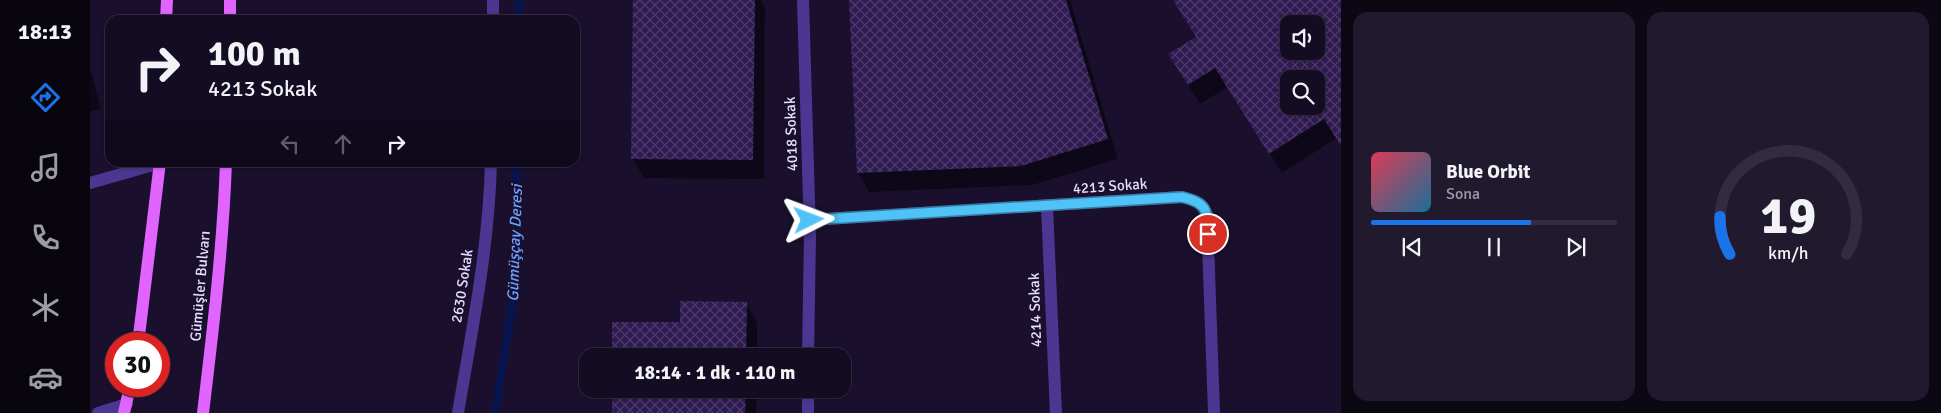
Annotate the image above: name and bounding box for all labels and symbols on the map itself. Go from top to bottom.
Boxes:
street label: 4018 Sokak [781,96,801,172]
street label: 4213 Sokak [1072,174,1148,198]
water label: Gümüşçay Deresi [503,182,527,302]
position arrow [782,193,834,245]
pin [1187,213,1229,255]
street label: Gümüşler Bulvarı [186,230,214,342]
street label: 2630 Sokak [447,247,477,324]
street label: 4214 Sokak [1025,272,1045,348]
speed limit sign: 30 [105,332,170,397]

